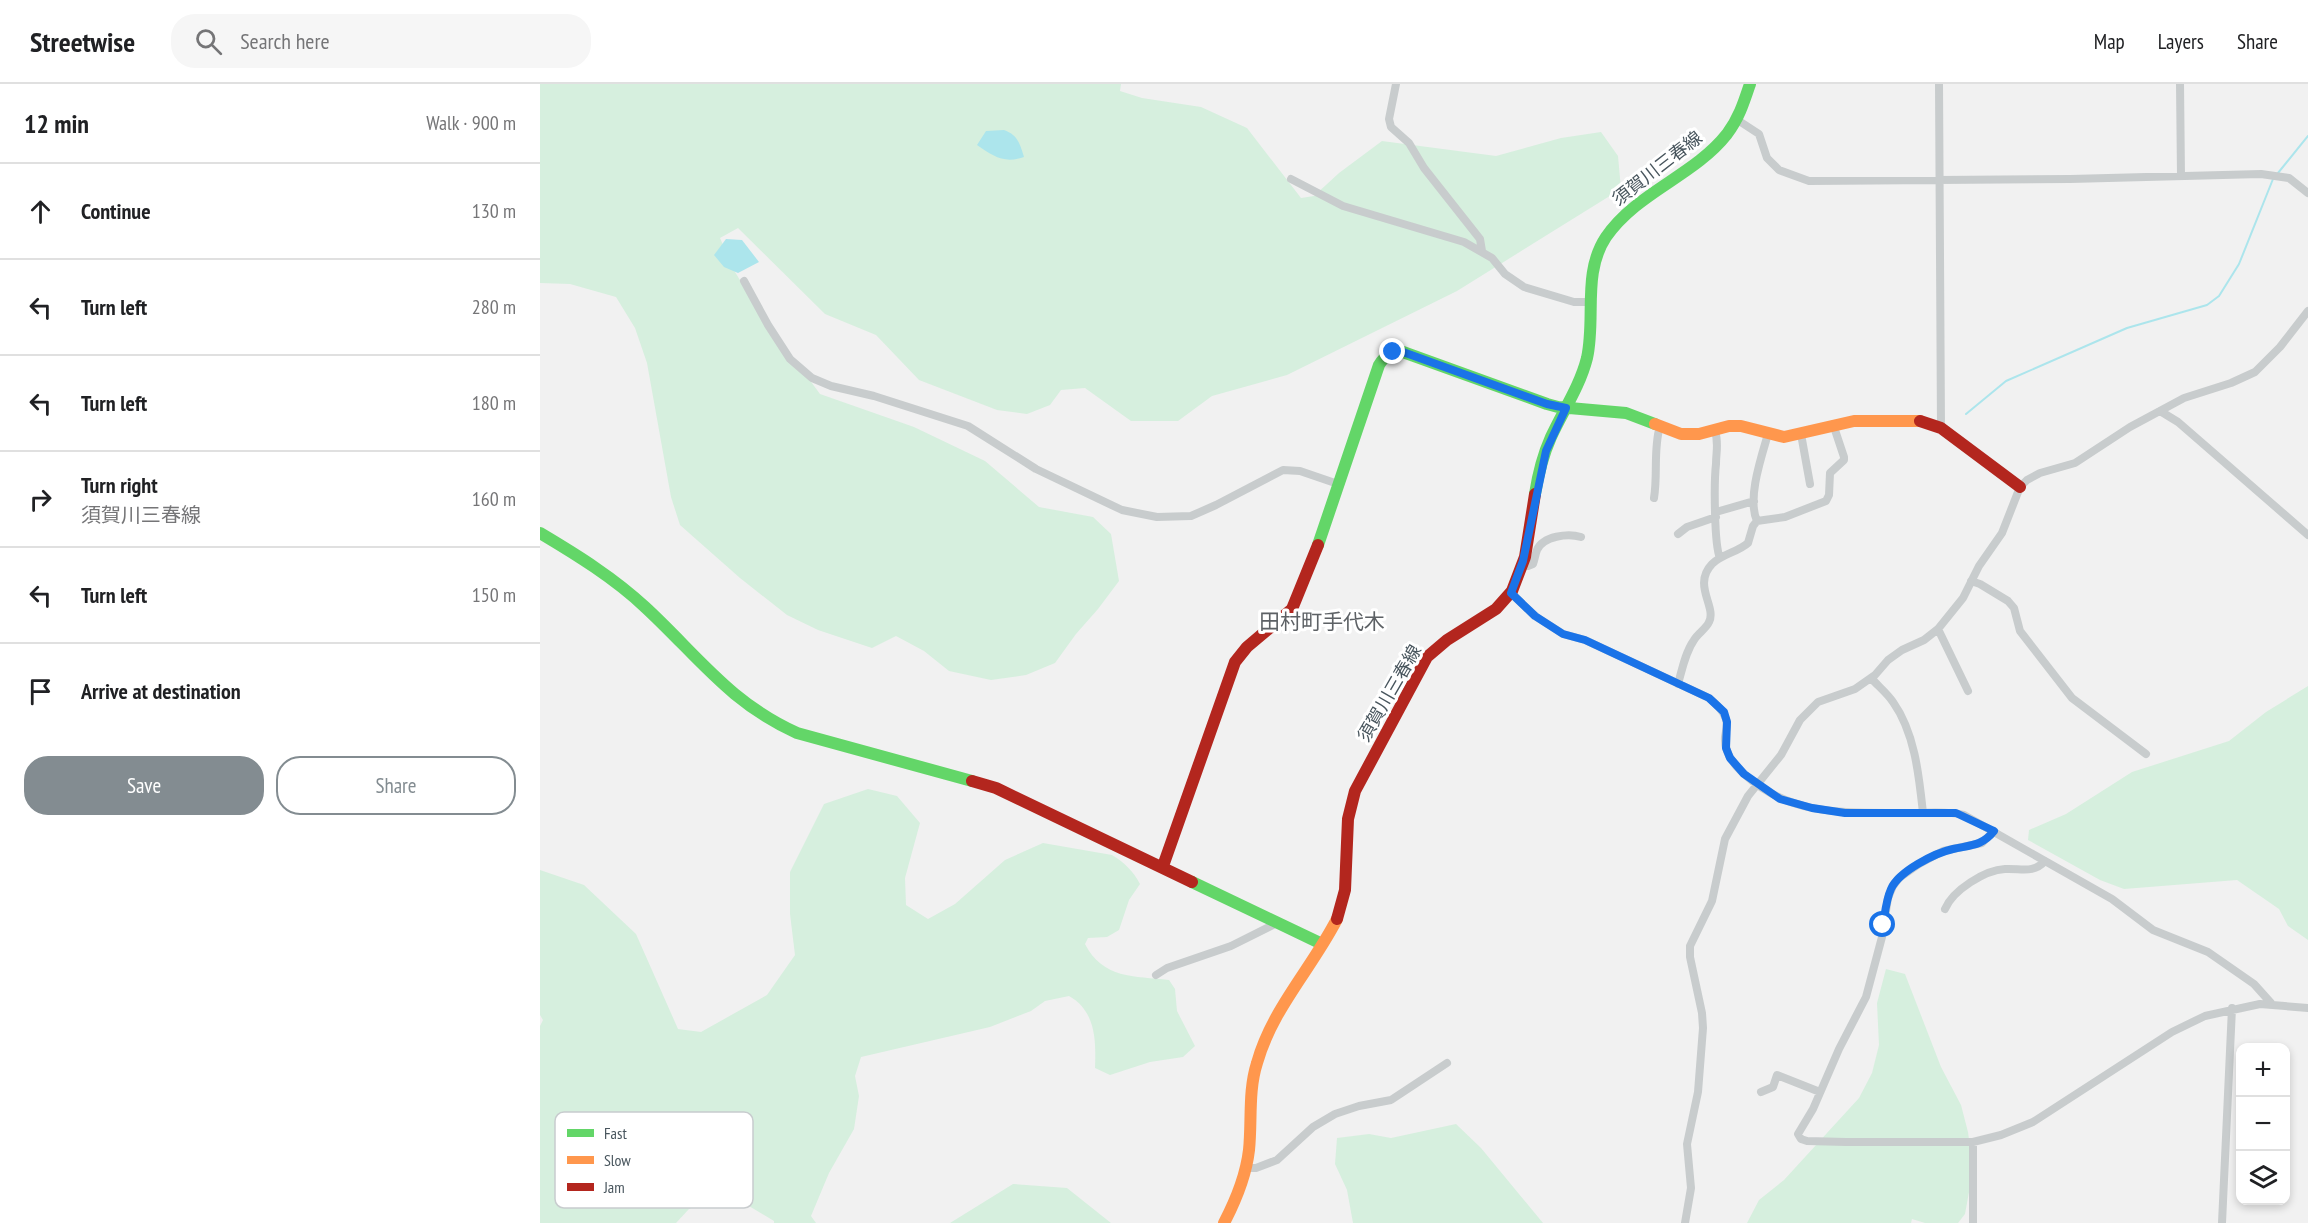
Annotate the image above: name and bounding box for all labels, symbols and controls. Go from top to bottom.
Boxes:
search box [171,14,591,68]
text: Streetwise [30,23,135,60]
icon: search [192,25,225,58]
text: Search here [240,27,330,55]
text: Map [2094,28,2125,55]
text: Layers [2158,28,2204,55]
text: Share [2237,28,2278,55]
text: 12 min [24,107,89,140]
text: Walk · 900 m [426,110,516,136]
street label: 須賀川三春線 [1607,126,1707,210]
icon: ahead [24,195,57,228]
text: Continue [81,197,151,225]
text: 130 m [472,198,516,224]
icon: left [24,291,57,324]
text: Turn left [81,293,147,321]
text: 280 m [472,294,516,320]
route end [1379,338,1405,364]
icon: left [24,387,57,420]
text: Turn left [81,389,147,417]
text: 180 m [472,390,516,416]
text: Turn right [81,471,158,499]
icon: right [24,483,57,516]
text: 160 m [472,486,516,512]
text: 須賀川三春線 [81,502,201,528]
icon: left [24,579,57,612]
text: Turn left [81,581,147,609]
text: 150 m [472,582,516,608]
district label: 田村町手代木 [1259,608,1385,635]
street label: 須賀川三春線 [1352,640,1426,746]
icon: arrive [24,675,57,708]
text: Arrive at destination [81,677,241,705]
button: Save [24,756,264,815]
button: Share [276,756,516,815]
route start [1869,911,1895,937]
map controls [2236,1043,2290,1205]
button: + [2236,1043,2290,1097]
button: − [2236,1097,2290,1151]
legend [555,1112,753,1208]
text: Fast [604,1123,627,1143]
text: Slow [604,1150,631,1170]
button: layers [2236,1151,2290,1205]
text: Jam [603,1177,625,1197]

